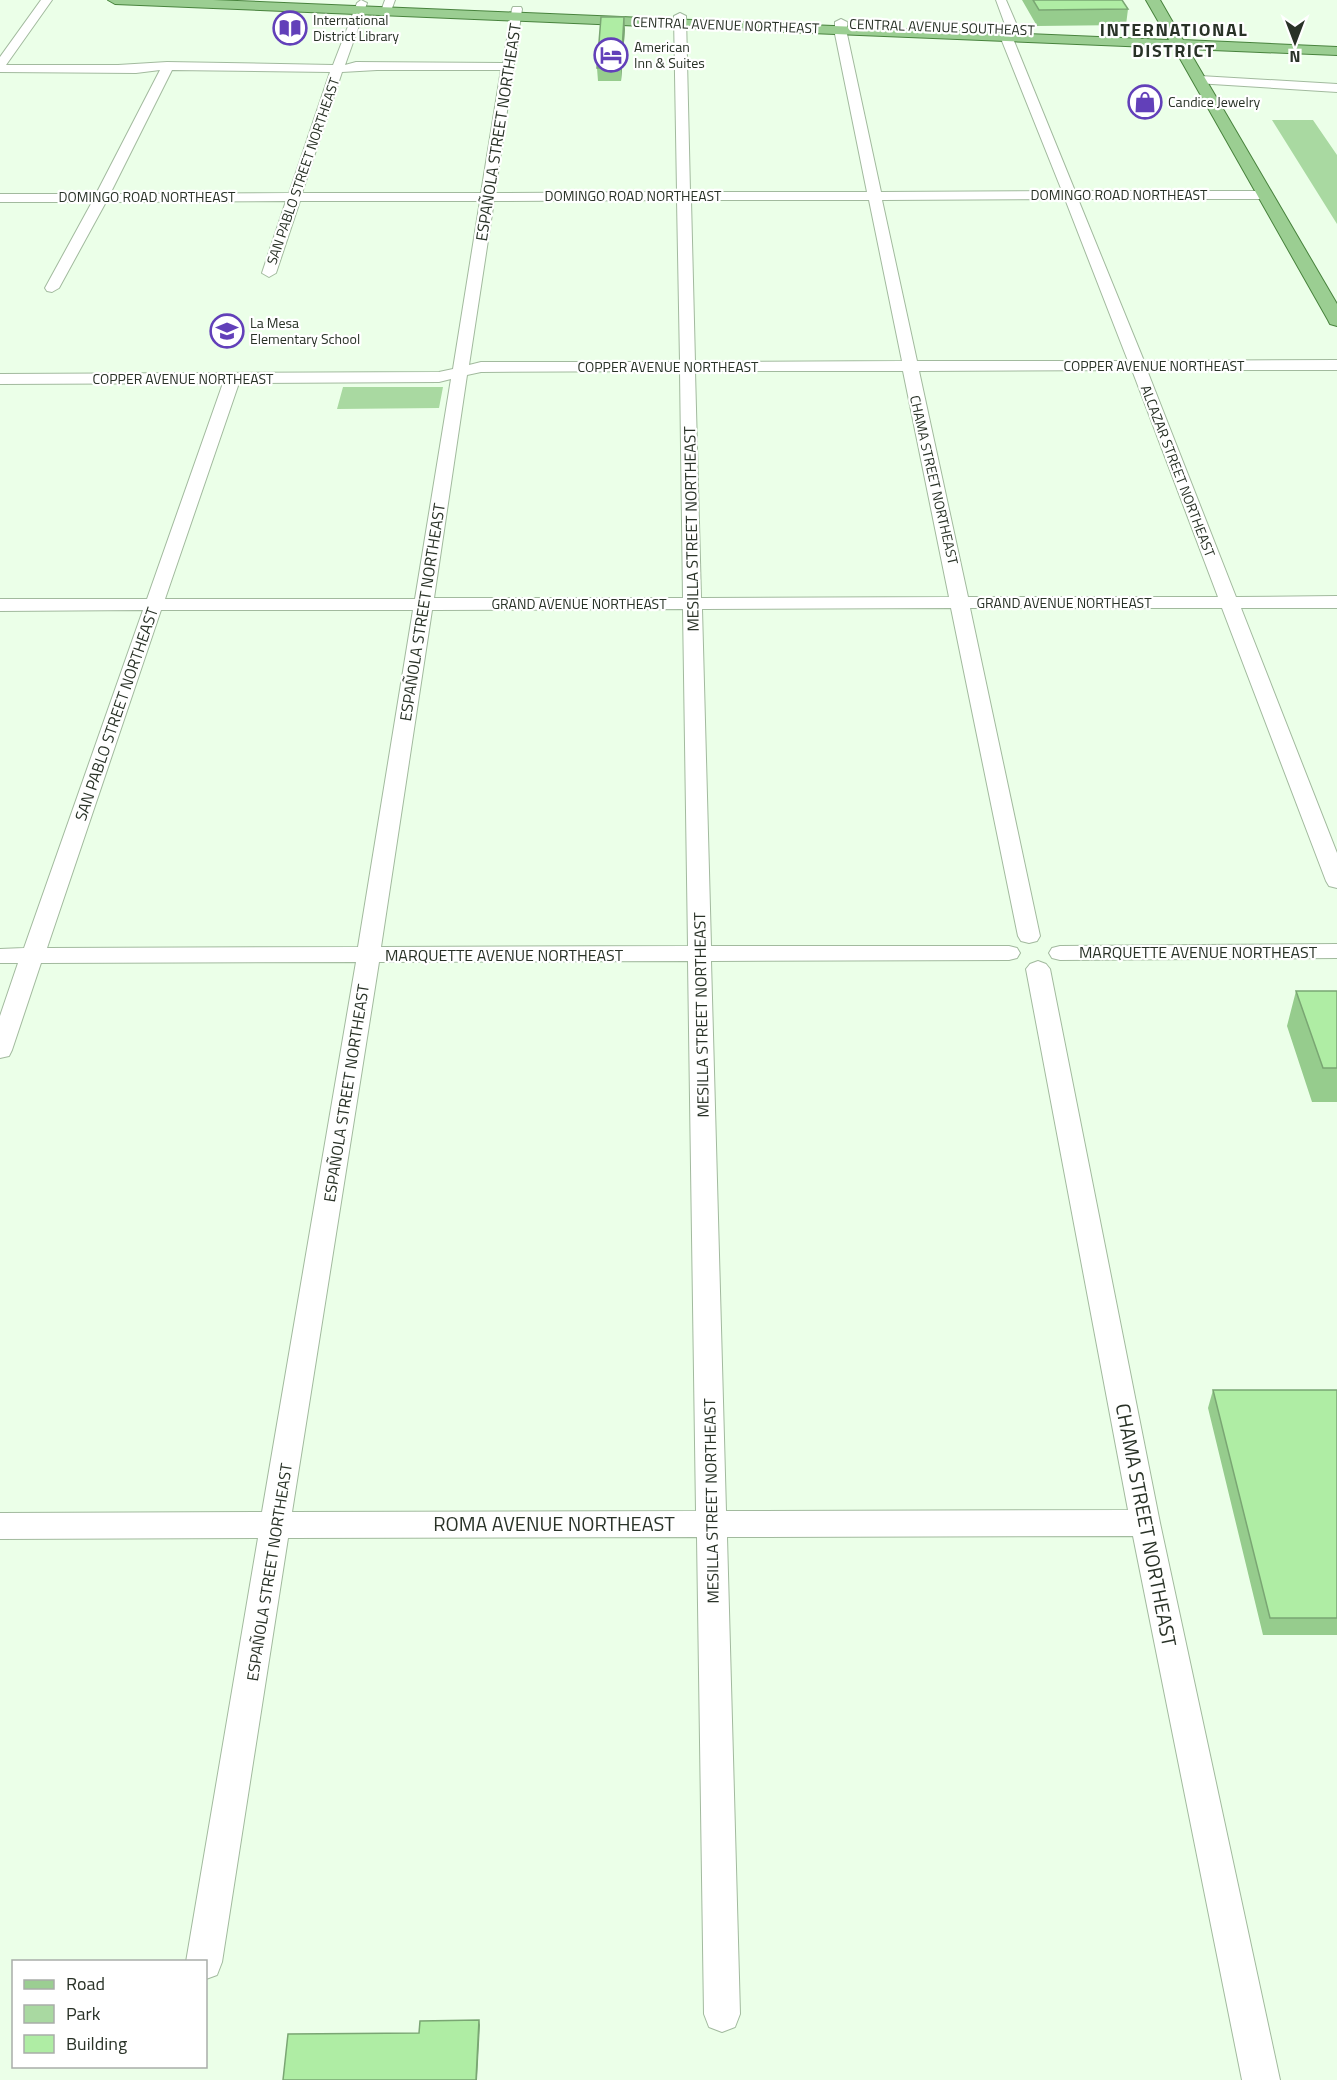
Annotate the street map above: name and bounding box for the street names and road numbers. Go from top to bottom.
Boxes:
street label: CENTRAL AVENUE NORTHEAST [632,11,820,38]
street label: CENTRAL AVENUE SOUTHEAST [849,13,1036,40]
street label: ESPAÑOLA STREET NORTHEAST [469,21,527,243]
street label: SAN PABLO STREET NORTHEAST [261,74,345,267]
street label: DOMINGO ROAD NORTHEAST [1031,184,1208,205]
street label: DOMINGO ROAD NORTHEAST [545,185,722,206]
street label: DOMINGO ROAD NORTHEAST [59,186,236,207]
street label: COPPER AVENUE NORTHEAST [1064,355,1245,376]
street label: COPPER AVENUE NORTHEAST [578,356,759,377]
street label: COPPER AVENUE NORTHEAST [93,368,274,389]
street label: ALCAZAR STREET NORTHEAST [1136,382,1221,560]
street label: CHAMA STREET NORTHEAST [905,393,964,567]
street label: MESILLA STREET NORTHEAST [677,426,705,632]
street label: ESPAÑOLA STREET NORTHEAST [393,501,451,723]
street label: GRAND AVENUE NORTHEAST [976,592,1152,613]
street label: GRAND AVENUE NORTHEAST [491,593,667,614]
street label: SAN PABLO STREET NORTHEAST [68,603,164,824]
street label: MESILLA STREET NORTHEAST [687,912,715,1118]
street label: MARQUETTE AVENUE NORTHEAST [1079,940,1318,964]
street label: MARQUETTE AVENUE NORTHEAST [385,943,624,967]
street label: ESPAÑOLA STREET NORTHEAST [317,982,375,1204]
street label: MESILLA STREET NORTHEAST [697,1398,725,1604]
street label: CHAMA STREET NORTHEAST [1108,1401,1185,1650]
street label: ESPAÑOLA STREET NORTHEAST [240,1461,298,1683]
street label: ROMA AVENUE NORTHEAST [433,1508,675,1539]

